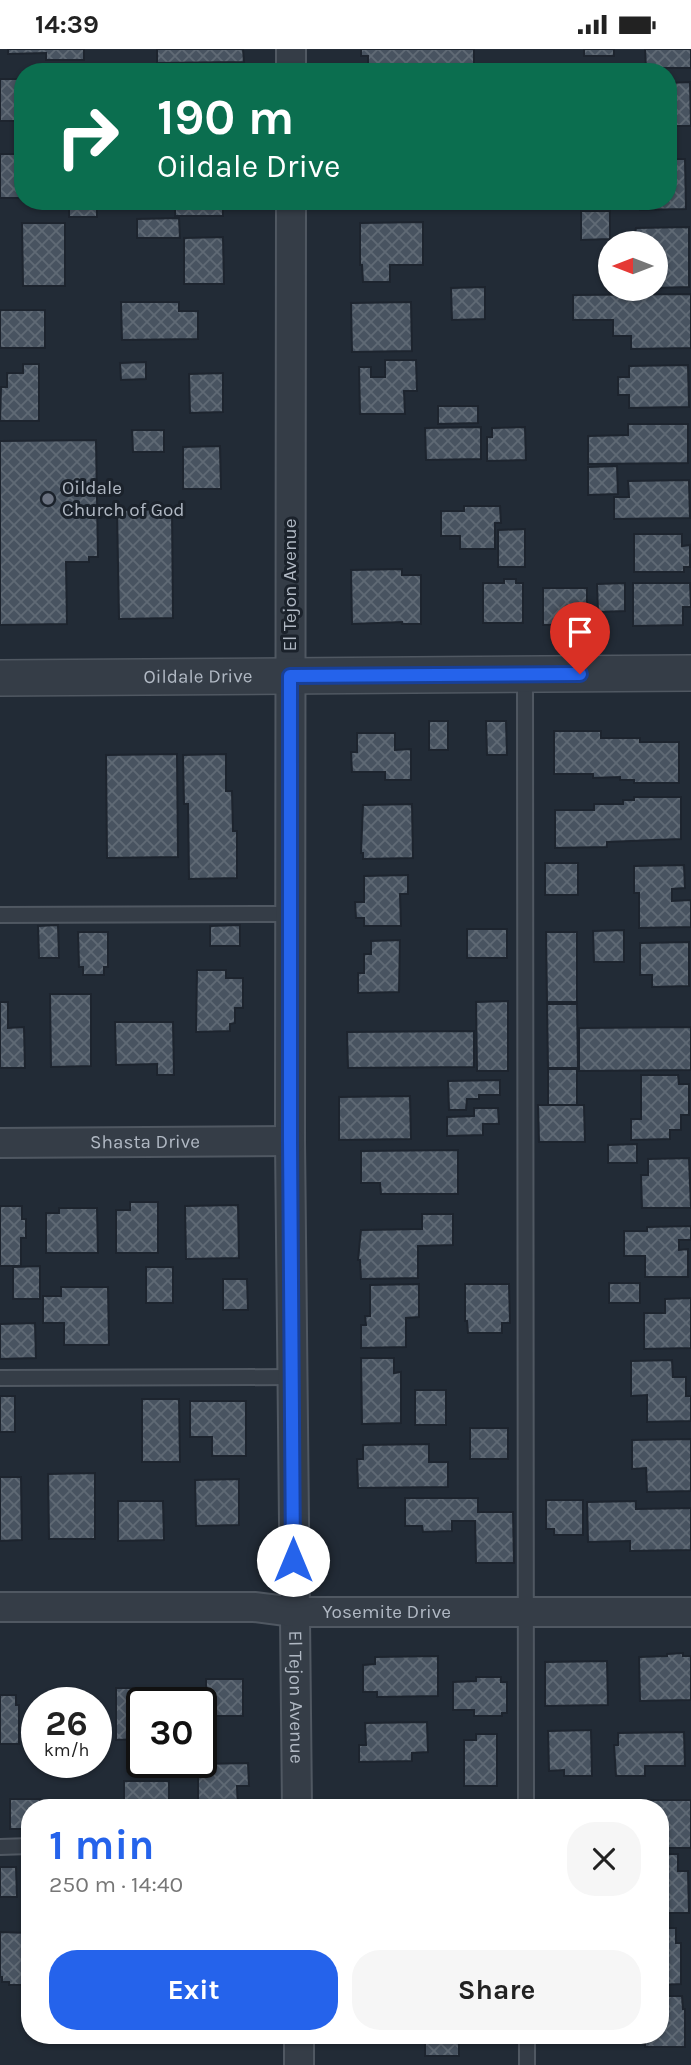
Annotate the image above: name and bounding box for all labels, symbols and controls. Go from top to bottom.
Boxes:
text: 14:39 [35,9,99,40]
text: 190 m [157,89,294,146]
icon: right [42,91,133,182]
text: Oildale Drive [157,148,340,185]
north arrow [598,231,668,301]
map controls [598,231,668,301]
place label: Oildale Church of God [62,477,185,521]
marker: Oildale Church of God [40,491,56,507]
street label: El Tejon Avenue [279,518,301,652]
pin [550,602,610,674]
icon: arrive [561,613,599,651]
street label: Oildale Drive [143,665,253,688]
street label: Shasta Drive [90,1131,200,1153]
position arrow [256,1523,330,1597]
street label: Yosemite Drive [322,1601,451,1623]
street label: El Tejon Avenue [284,1630,308,1764]
speed limit sign: 30 [126,1687,217,1778]
text: 26 [45,1703,88,1744]
text: km/h [44,1739,89,1761]
text: 1 min [49,1820,154,1870]
button: close [567,1822,641,1896]
text: 250 m · 14:40 [49,1871,183,1898]
button: Exit [49,1950,338,2030]
button: Share [352,1950,641,2030]

